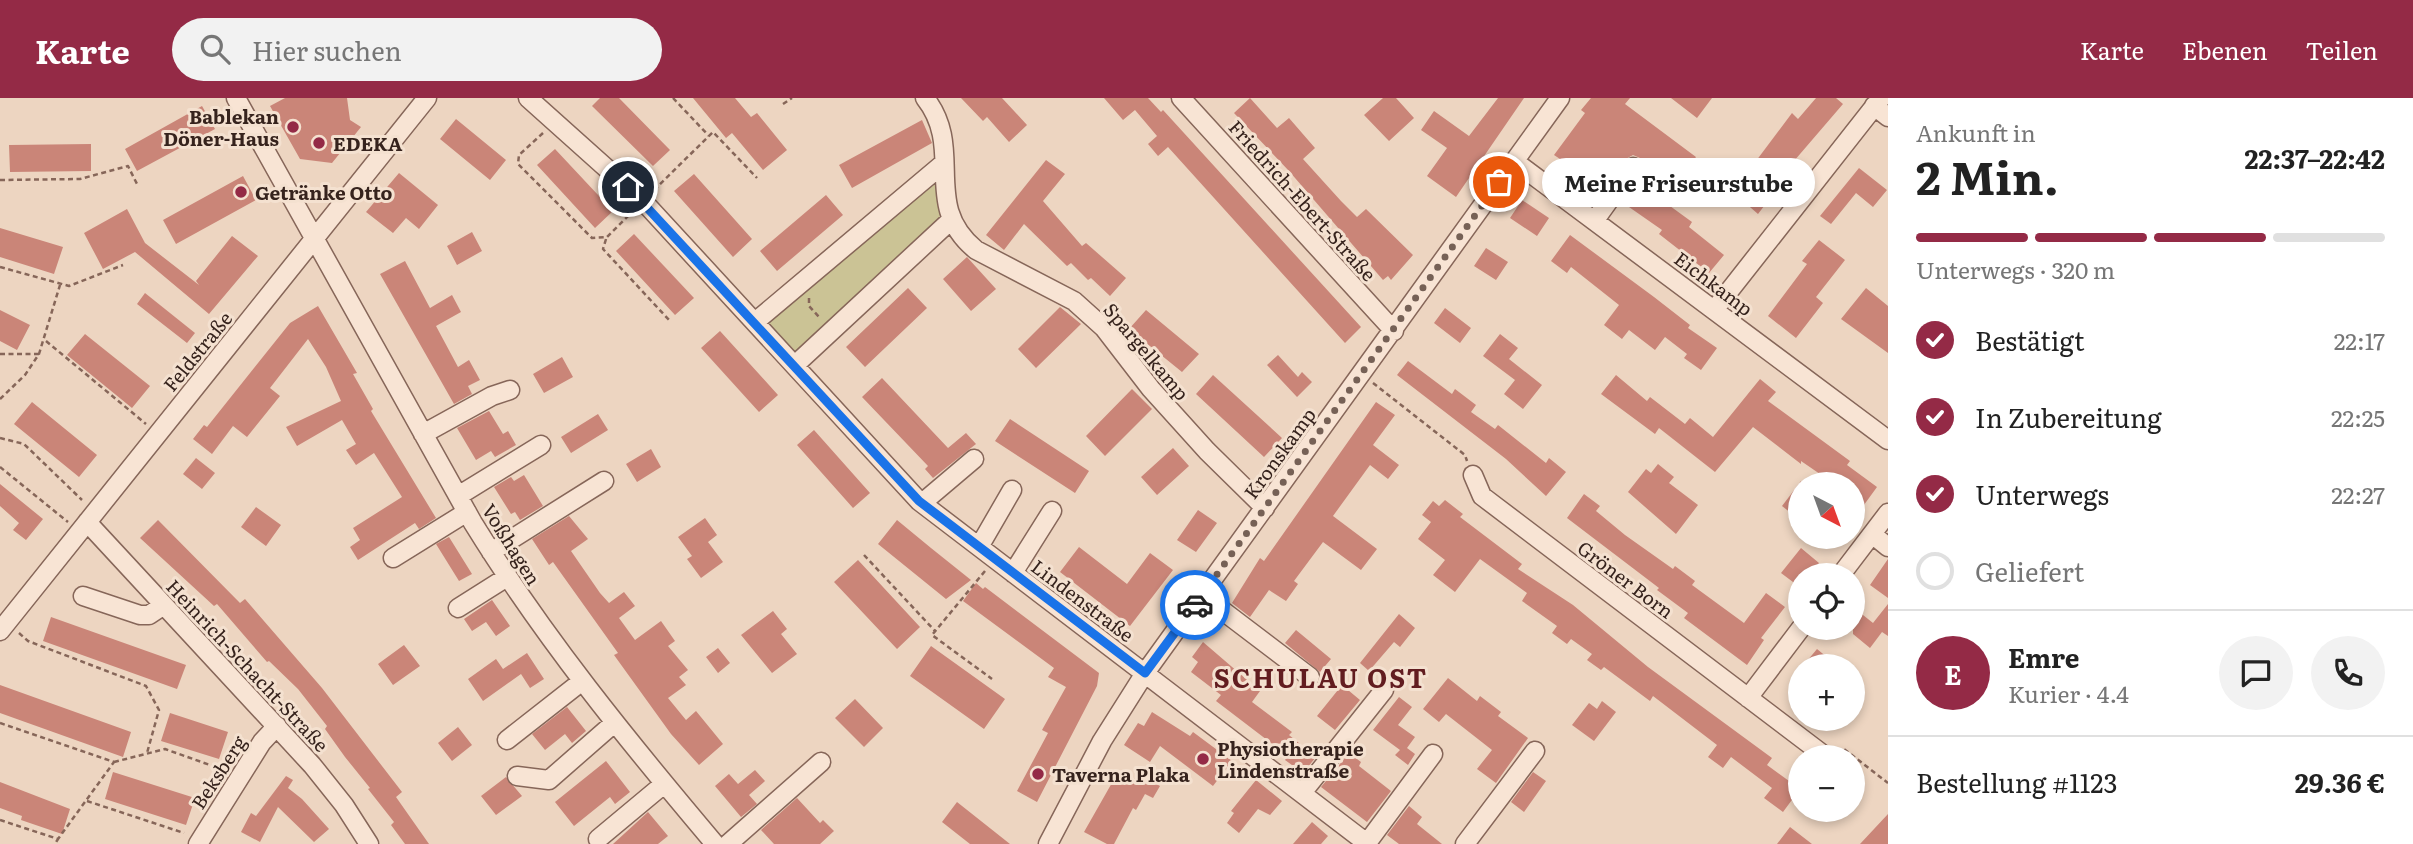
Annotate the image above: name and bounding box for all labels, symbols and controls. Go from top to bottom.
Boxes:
search box [172,18,662,81]
text: Karte [35,25,130,74]
icon: search [196,30,234,68]
text: Hier suchen [252,30,402,69]
text: Karte [2080,32,2144,67]
text: Ebenen [2182,32,2268,67]
text: Teilen [2306,32,2378,67]
place label: Bablekan Döner-Haus [163,102,279,152]
street label: Friedrich-Ebert-Straße [1223,113,1383,287]
text: Ankunft in [1916,115,2036,149]
marker: Bablekan Döner-Haus [285,119,301,135]
place label: EDEKA [333,129,403,157]
marker: EDEKA [311,135,327,151]
text: 22:37–22:42 [2245,138,2385,177]
text: 2 Min. [1916,141,2059,209]
pin [1469,152,1529,212]
pin [598,157,658,217]
callout: Meine Friseurstube [1541,158,1814,206]
icon: bag [1480,163,1518,201]
text: Meine Friseurstube [1564,165,1793,199]
icon: home [609,168,647,206]
place label: Getränke Otto [255,178,393,206]
marker: Getränke Otto [233,184,249,200]
street label: Eichkamp [1669,244,1759,322]
text: Unterwegs · 320 m [1916,252,2115,286]
street label: Spargelkamp [1098,296,1196,406]
street label: Feldstraße [156,305,238,397]
text: Bestätigt [1975,320,2084,359]
icon: check [1916,321,1954,359]
text: 22:17 [2334,323,2385,357]
text: In Zubereitung [1975,397,2162,436]
icon: check [1916,398,1954,436]
text: 22:25 [2331,400,2385,434]
street label: Kronskamp [1236,402,1322,504]
north arrow [1788,472,1866,550]
map controls [1788,472,1865,822]
text: Unterwegs [1975,474,2109,513]
icon: check [1916,475,1954,513]
text: 22:27 [2331,477,2385,511]
street label: Voßhagen [476,498,548,590]
street label: Gröner Born [1572,534,1680,624]
text: Geliefert [1975,551,2084,590]
street label: Lindenstraße [1026,552,1140,648]
button: locate [1788,563,1865,640]
courier [1160,570,1230,640]
street label: Heinrich-Schacht-Straße [160,573,336,758]
icon: car [1176,586,1214,624]
button: chat [2219,636,2293,710]
button: phone [2311,636,2385,710]
text: Emre [2008,637,2079,676]
button: + [1788,654,1865,731]
text: E [1944,654,1962,693]
district label: SCHULAU OST [1214,657,1428,696]
text: Kurier · 4.4 [2008,676,2129,710]
street label: Beksberg [184,729,252,814]
place label: Physiotherapie Lindenstraße [1217,734,1364,784]
button: − [1788,745,1865,822]
marker: Physiotherapie Lindenstraße [1195,751,1211,767]
place label: Taverna Plaka [1052,760,1190,788]
text: Bestellung #1123 [1916,762,2118,801]
text: 29.36 € [2295,762,2385,801]
marker: Taverna Plaka [1030,766,1046,782]

